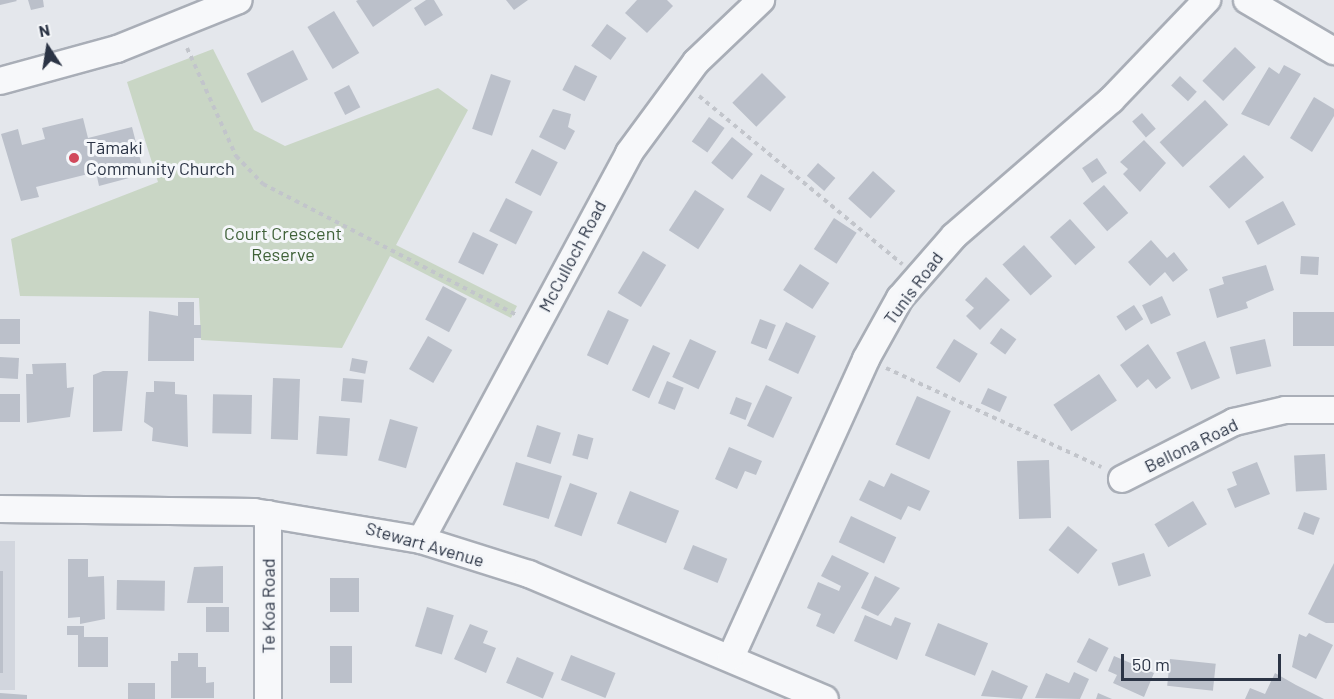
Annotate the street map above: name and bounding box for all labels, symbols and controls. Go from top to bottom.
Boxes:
north arrow [18,18,78,78]
text: N [37,20,51,40]
place label: Tāmaki Community Church [86,137,235,180]
marker: Tāmaki Community Church [67,151,81,165]
street label: McCulloch Road [534,196,610,316]
park label: Court Crescent Reserve [224,223,342,266]
street label: Tunis Road [879,247,947,329]
street label: Bellona Road [1141,413,1241,477]
street label: Stewart Avenue [363,517,487,571]
street label: Te Koa Road [257,558,279,654]
scale bar [1124,642,1284,680]
text: 50 m [1132,653,1170,675]

